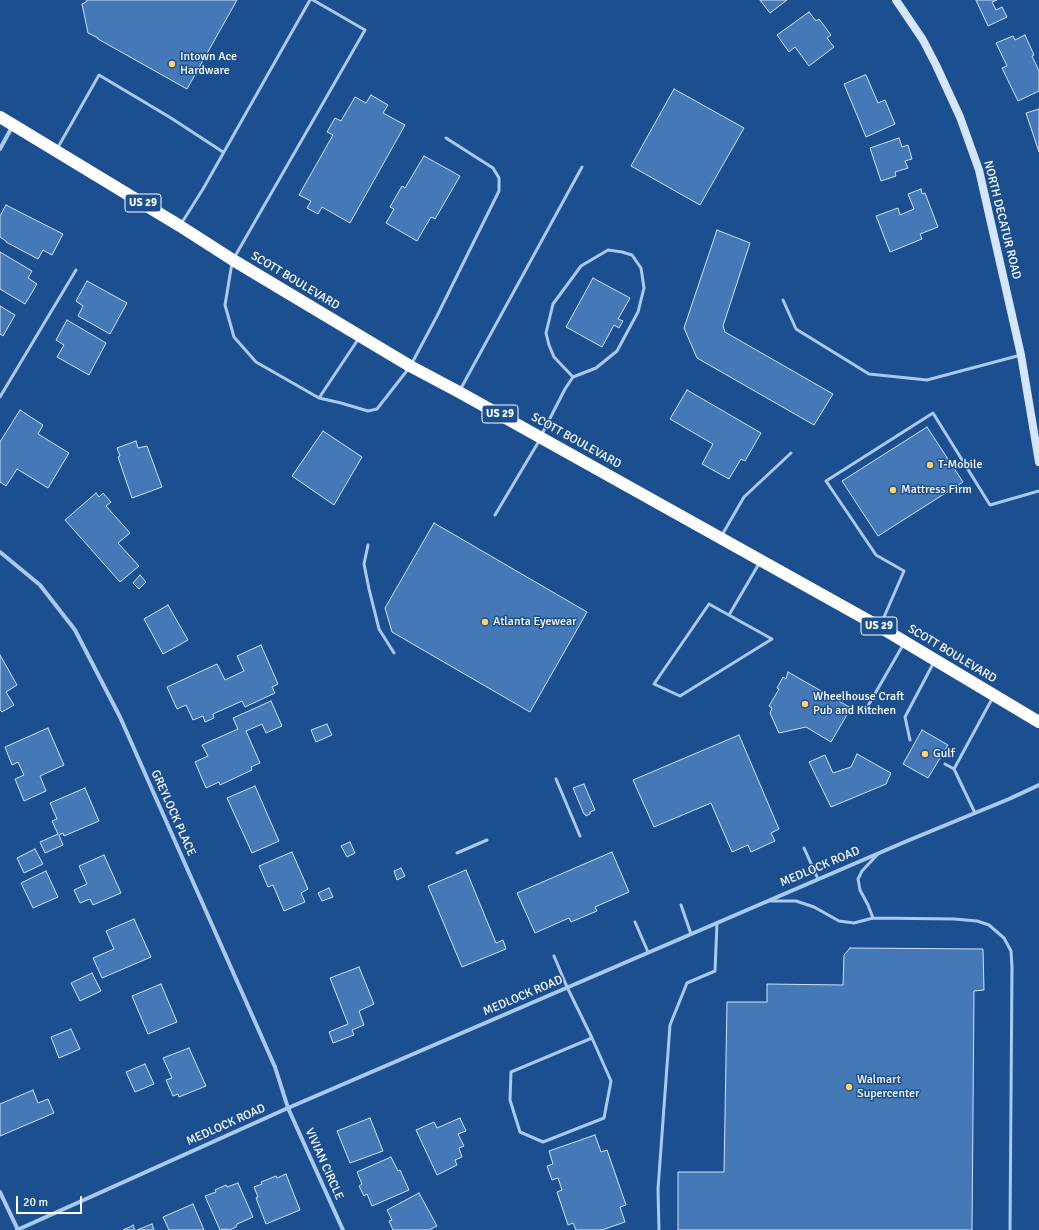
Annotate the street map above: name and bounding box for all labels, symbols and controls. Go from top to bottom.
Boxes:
place label: Intown Ace Hardware [180,50,237,78]
marker: Intown Ace Hardware [167,59,177,69]
street label: NORTH DECATUR ROAD [980,159,1024,281]
road number: US 29 [125,194,161,212]
street label: SCOTT BOULEVARD [248,249,342,313]
road number: US 29 [482,405,518,423]
street label: SCOTT BOULEVARD [528,410,624,472]
place label: T-Mobile [938,458,982,472]
marker: T-Mobile [925,460,935,470]
place label: Mattress Firm [901,483,972,497]
marker: Mattress Firm [888,485,898,495]
place label: Atlanta Eyewear [493,615,576,629]
marker: Atlanta Eyewear [480,617,490,627]
road number: US 29 [861,617,897,635]
street label: SCOTT BOULEVARD [905,622,999,686]
place label: Wheelhouse Craft Pub and Kitchen [813,690,904,718]
marker: Wheelhouse Craft Pub and Kitchen [800,699,810,709]
place label: Gulf [933,747,955,761]
marker: Gulf [920,749,930,759]
street label: GREYLOCK PLACE [148,768,198,858]
street label: MEDLOCK ROAD [778,844,862,890]
street label: MEDLOCK ROAD [481,973,565,1019]
place label: Walmart Supercenter [857,1073,919,1101]
marker: Walmart Supercenter [844,1082,854,1092]
street label: MEDLOCK ROAD [184,1101,268,1149]
street label: VIVIAN CIRCLE [302,1126,346,1202]
scale bar [18,1188,84,1214]
text: 20 m [23,1195,48,1210]

